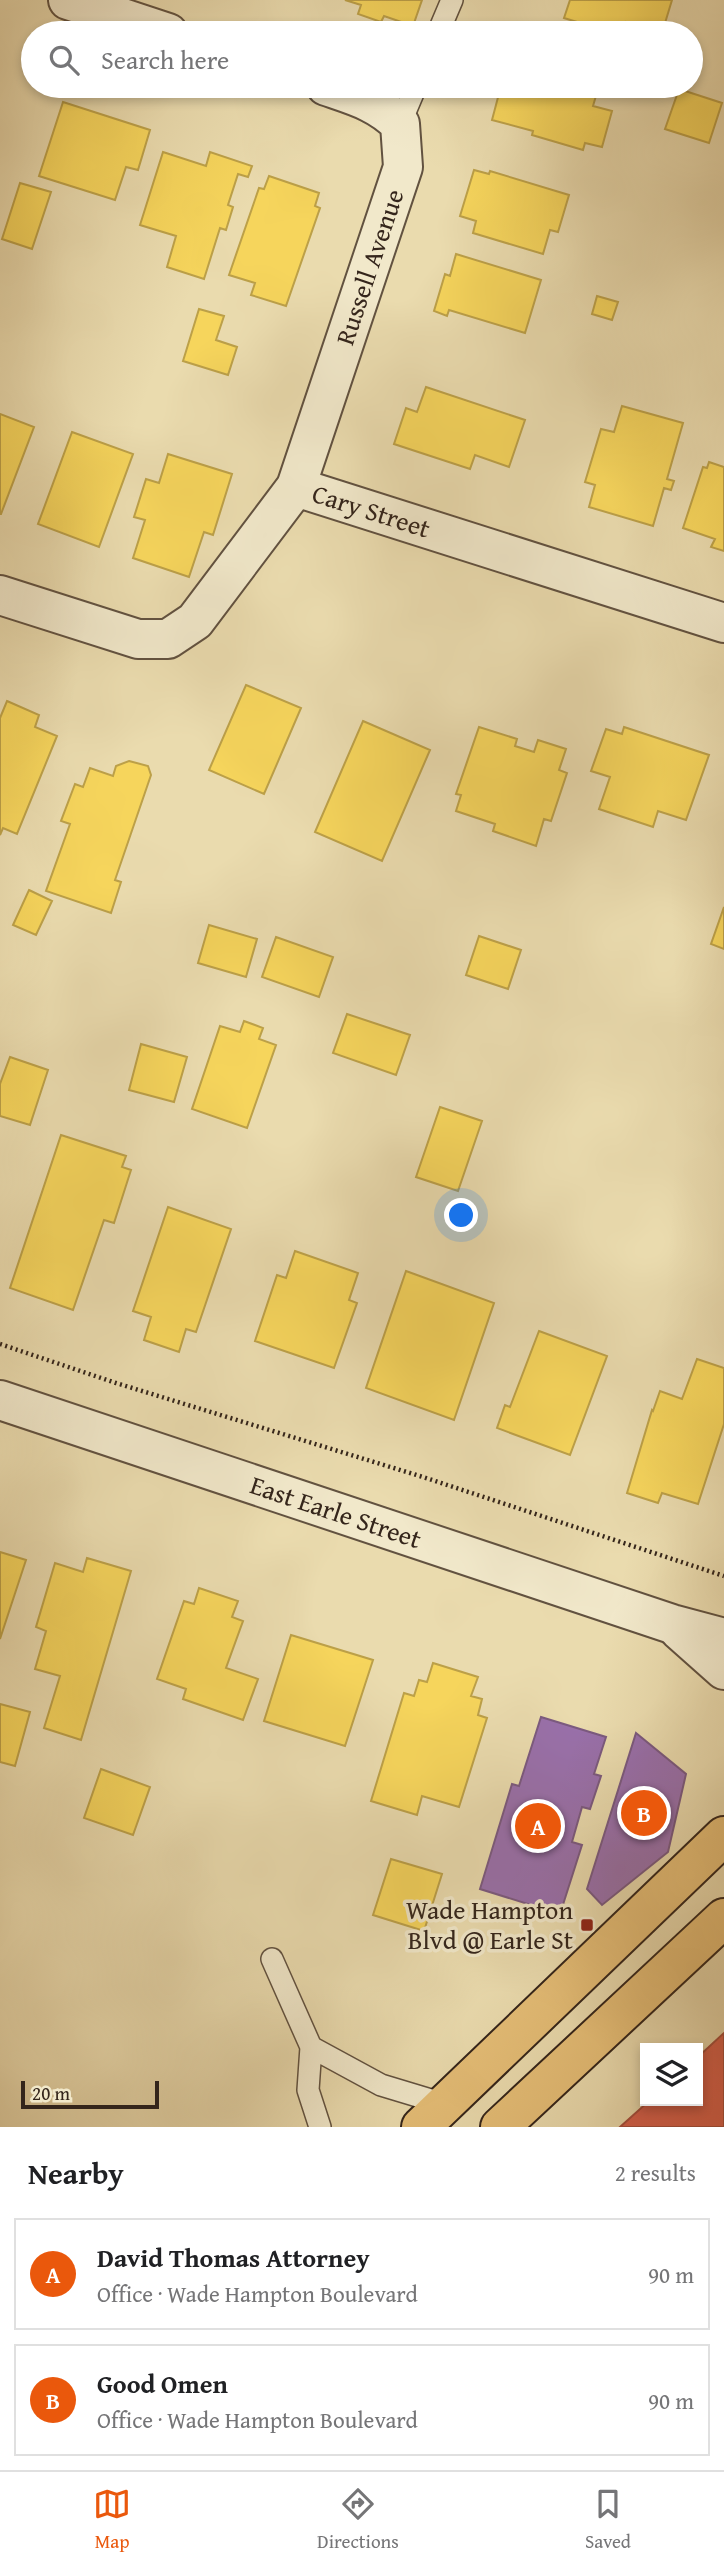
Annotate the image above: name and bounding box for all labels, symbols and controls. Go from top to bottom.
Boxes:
search box [21,21,703,98]
text: Search here [101,40,229,79]
icon: search [45,41,83,79]
street label: Russell Avenue [325,184,413,350]
street label: Cary Street [308,473,435,547]
your location [444,1198,478,1232]
street label: East Earle Street [245,1465,427,1558]
pin: B [621,1787,667,1839]
pin: A [515,1800,561,1852]
place label: Wade Hampton Blvd @ Earle St [406,1890,573,1959]
marker: Wade Hampton Blvd @ Earle St [579,1917,595,1933]
map controls [640,2043,703,2106]
button: layers [640,2043,703,2106]
scale bar [21,2078,159,2110]
text: 20 m [32,2079,70,2107]
text: Nearby [28,2151,124,2195]
text: 2 results [615,2156,696,2189]
text: David Thomas Attorney [97,2238,370,2277]
text: A [46,2258,60,2291]
text: 90 m [648,2258,694,2291]
text: Office · Wade Hampton Boulevard [97,2277,418,2310]
text: Good Omen [97,2364,228,2403]
text: B [46,2384,60,2417]
text: 90 m [648,2384,694,2417]
text: Office · Wade Hampton Boulevard [97,2403,418,2436]
tab: Map [93,2485,131,2555]
tab: Directions [317,2485,399,2555]
tab: Saved [585,2485,631,2555]

